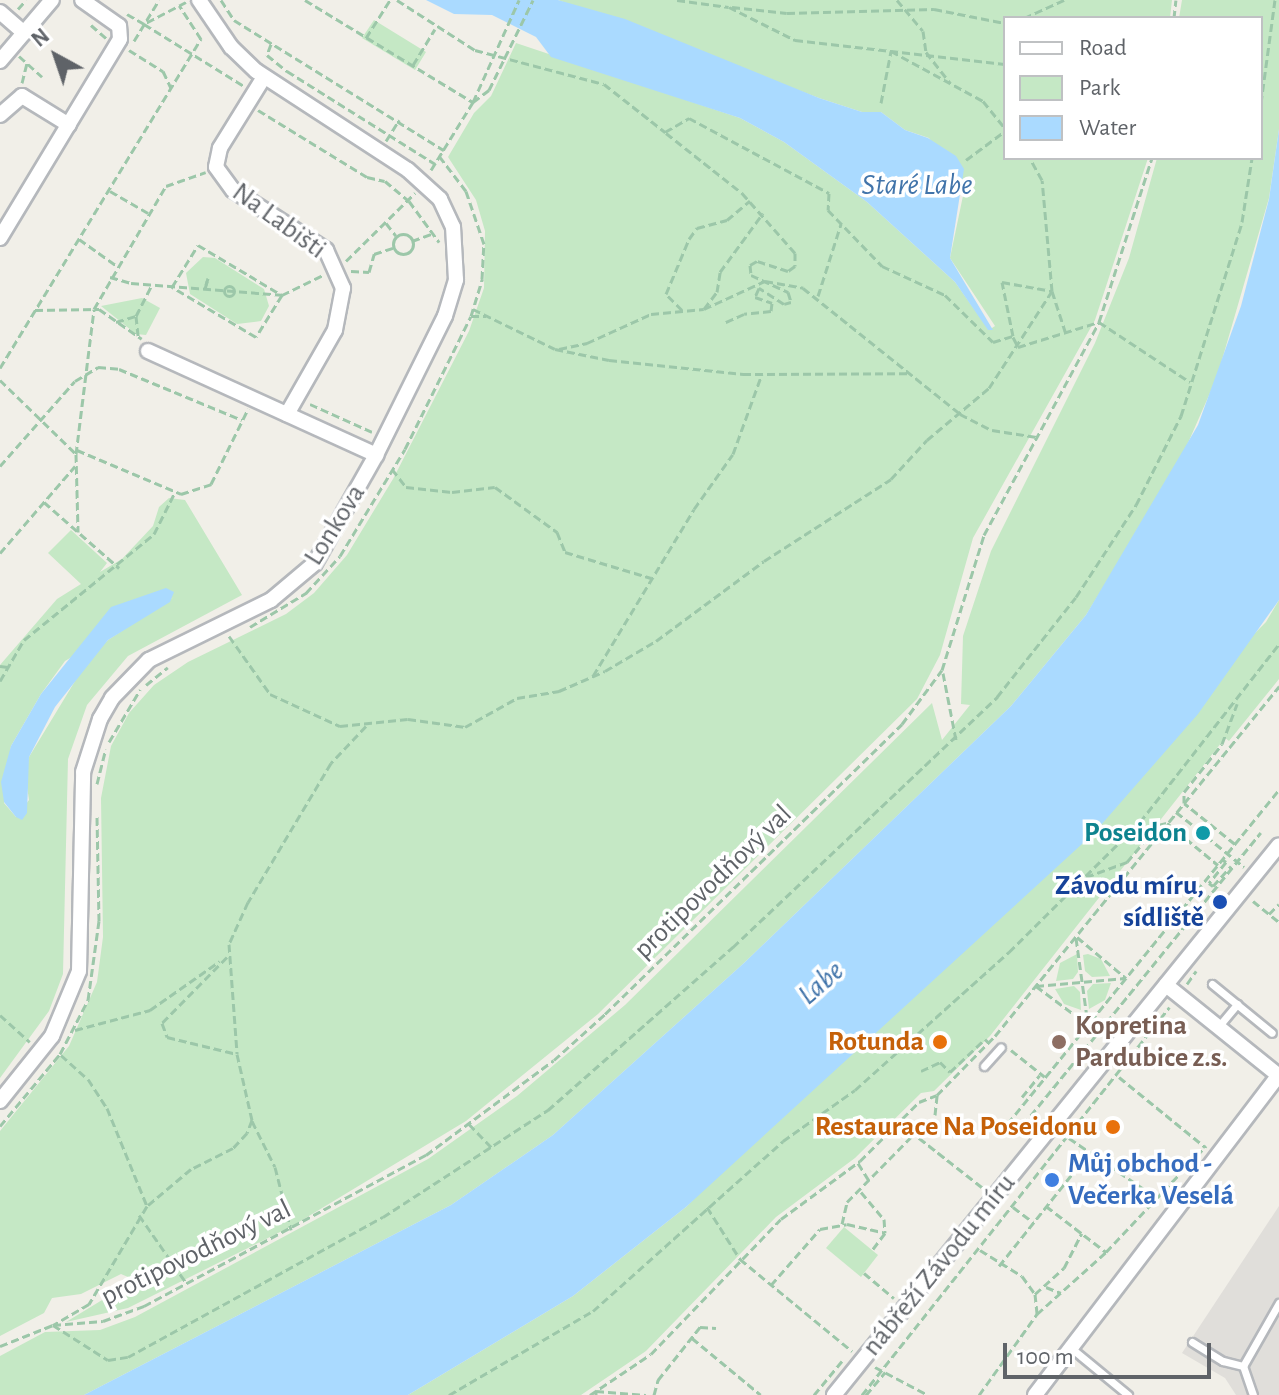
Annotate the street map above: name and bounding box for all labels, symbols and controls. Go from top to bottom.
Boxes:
north arrow [16,16,96,96]
legend [1003,16,1263,160]
text: N [28,24,53,51]
text: Road [1079,36,1127,60]
text: Park [1079,76,1120,100]
text: Water [1079,116,1136,140]
water label: Staré Labe [861,167,973,203]
street label: Na Labišti [225,176,333,266]
street label: Lonkova [297,478,373,572]
street label: protipovodňový val [627,798,799,966]
place label: Poseidon [1084,816,1187,850]
marker: Poseidon [1194,824,1212,842]
place label: Závodu míru, sídliště [1055,869,1204,935]
marker: Závodu míru, sídliště [1211,893,1229,911]
water label: Labe [791,953,851,1013]
place label: Kopretina Pardubice z.s. [1075,1009,1227,1075]
place label: Rotunda [828,1025,924,1059]
marker: Rotunda [931,1033,949,1051]
marker: Kopretina Pardubice z.s. [1050,1033,1068,1051]
place label: Restaurace Na Poseidonu [815,1110,1097,1144]
marker: Restaurace Na Poseidonu [1104,1118,1122,1136]
place label: Můj obchod - Večerka Veselá [1068,1147,1234,1213]
street label: nábřeží Závodu míru [855,1167,1023,1363]
marker: Můj obchod - Večerka Veselá [1043,1171,1061,1189]
street label: protipovodňový val [96,1192,296,1314]
scale bar [1007,1327,1215,1377]
text: 100 m [1017,1345,1074,1369]

